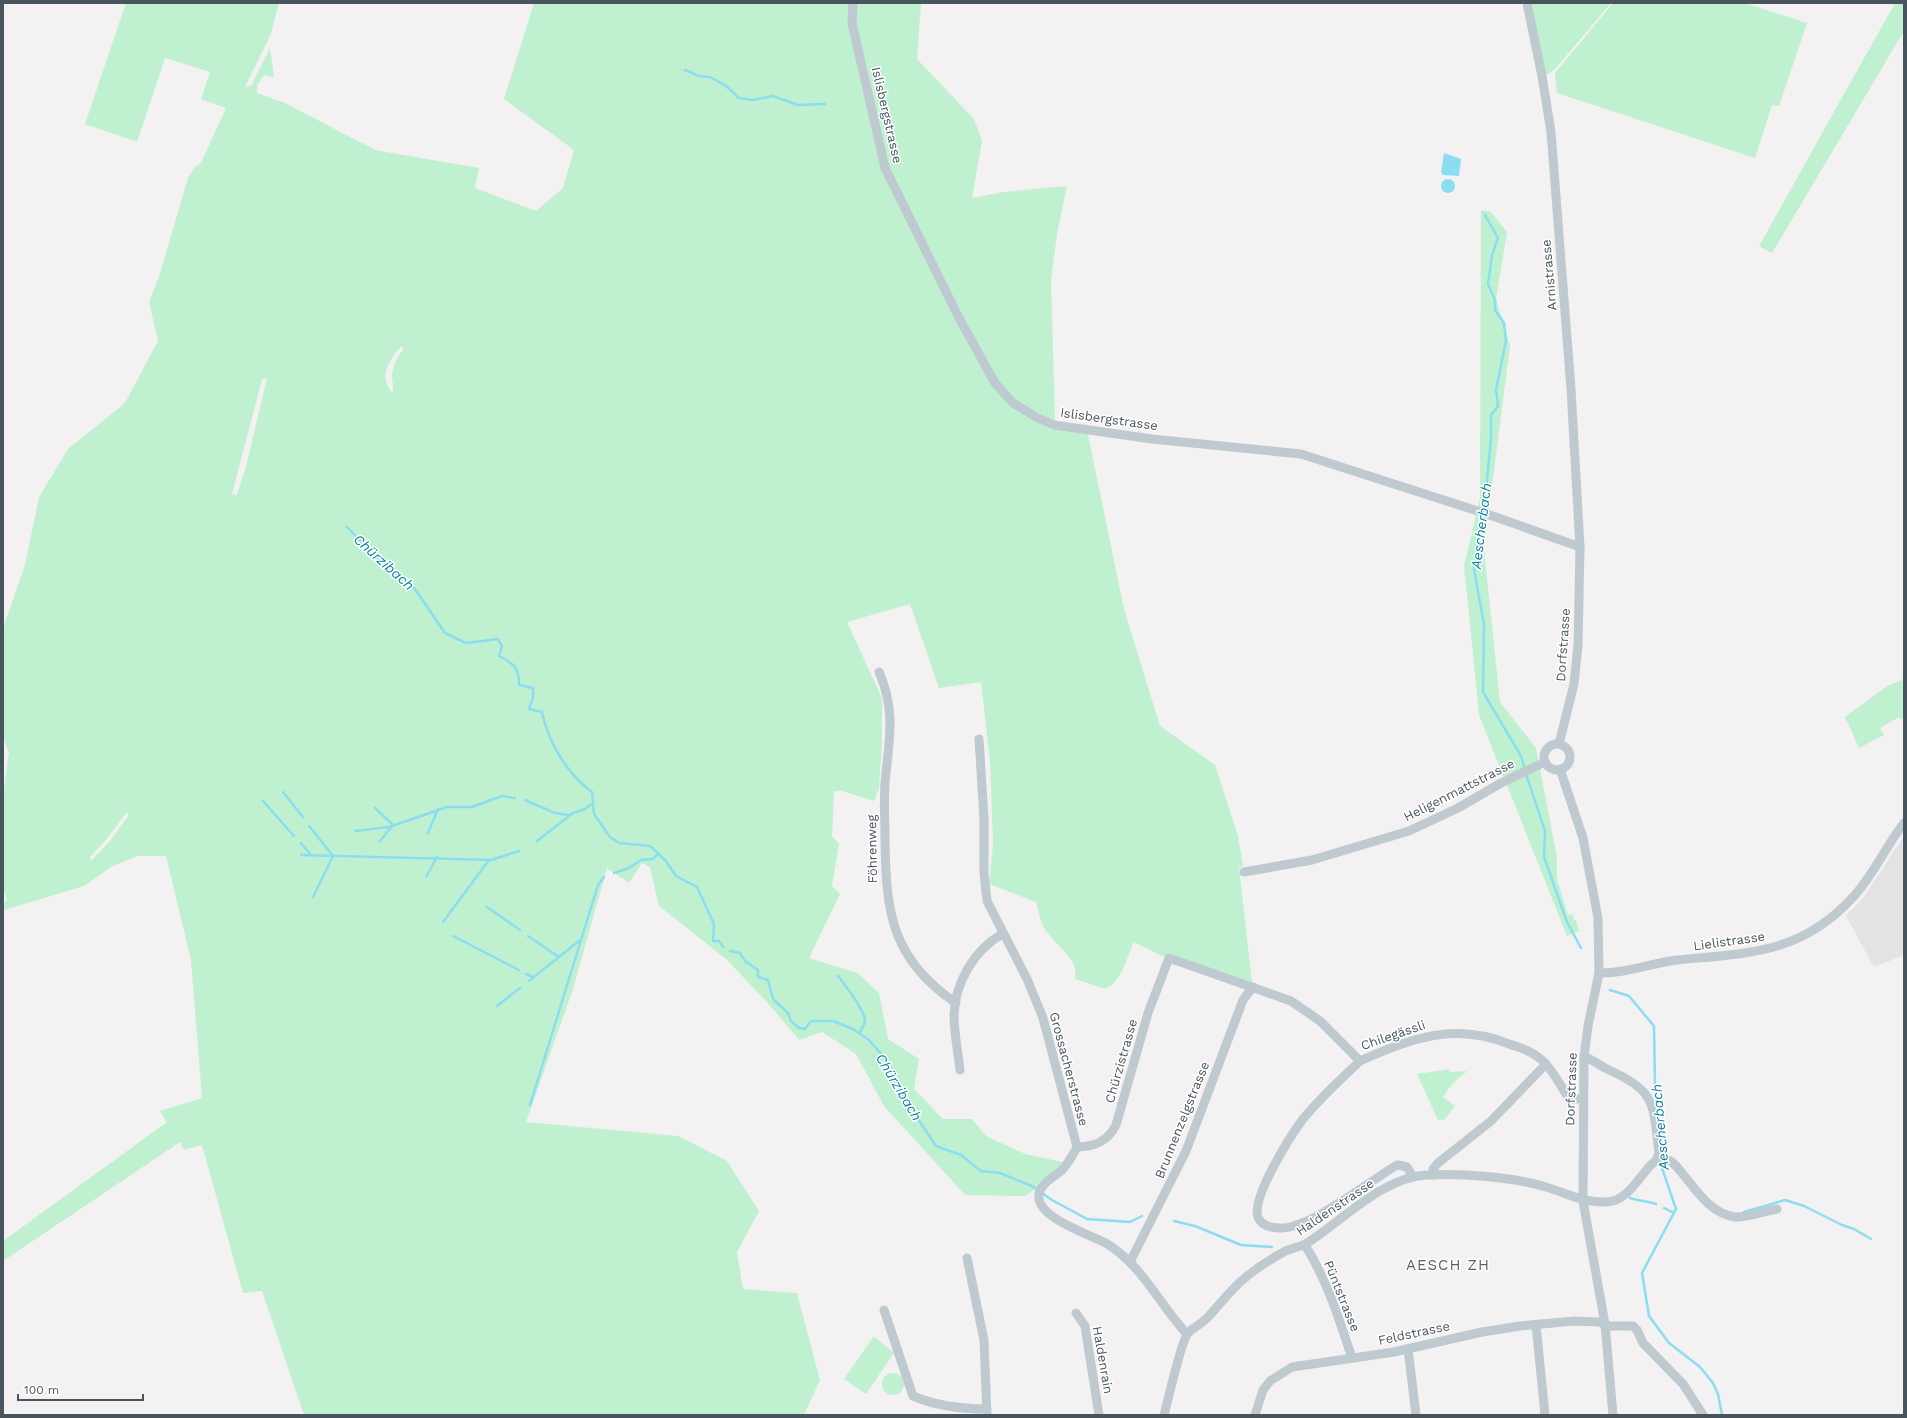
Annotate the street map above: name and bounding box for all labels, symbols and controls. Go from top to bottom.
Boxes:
street label: Islisbergstrasse [869,65,905,165]
street label: Arnistrasse [1538,239,1560,311]
street label: Islisbergstrasse [1059,405,1159,433]
water label: Aescherbach [1468,482,1494,571]
water label: Chürzibach [351,531,417,593]
street label: Dorfstrasse [1553,608,1573,682]
street label: Heligenmattstrasse [1401,756,1517,824]
street label: Föhrenweg [864,814,880,883]
street label: Lielistrasse [1692,929,1766,953]
street label: Grossacherstrasse [1047,1010,1091,1128]
street label: Chürzistrasse [1102,1017,1140,1105]
street label: Chilegässli [1359,1017,1427,1053]
water label: Chürzibach [873,1050,925,1124]
street label: Dorfstrasse [1562,1052,1580,1126]
street label: Brunnenzelgstrasse [1152,1059,1212,1181]
water label: Aescherbach [1648,1083,1672,1172]
street label: Haldenstrasse [1293,1175,1377,1239]
district label: AESCH ZH [1406,1256,1490,1274]
street label: Püntstrasse [1321,1258,1363,1334]
street label: Feldstrasse [1377,1318,1451,1348]
street label: Haldenrain [1090,1325,1116,1395]
scale bar [18,1376,143,1402]
text: 100 m [24,1383,59,1397]

